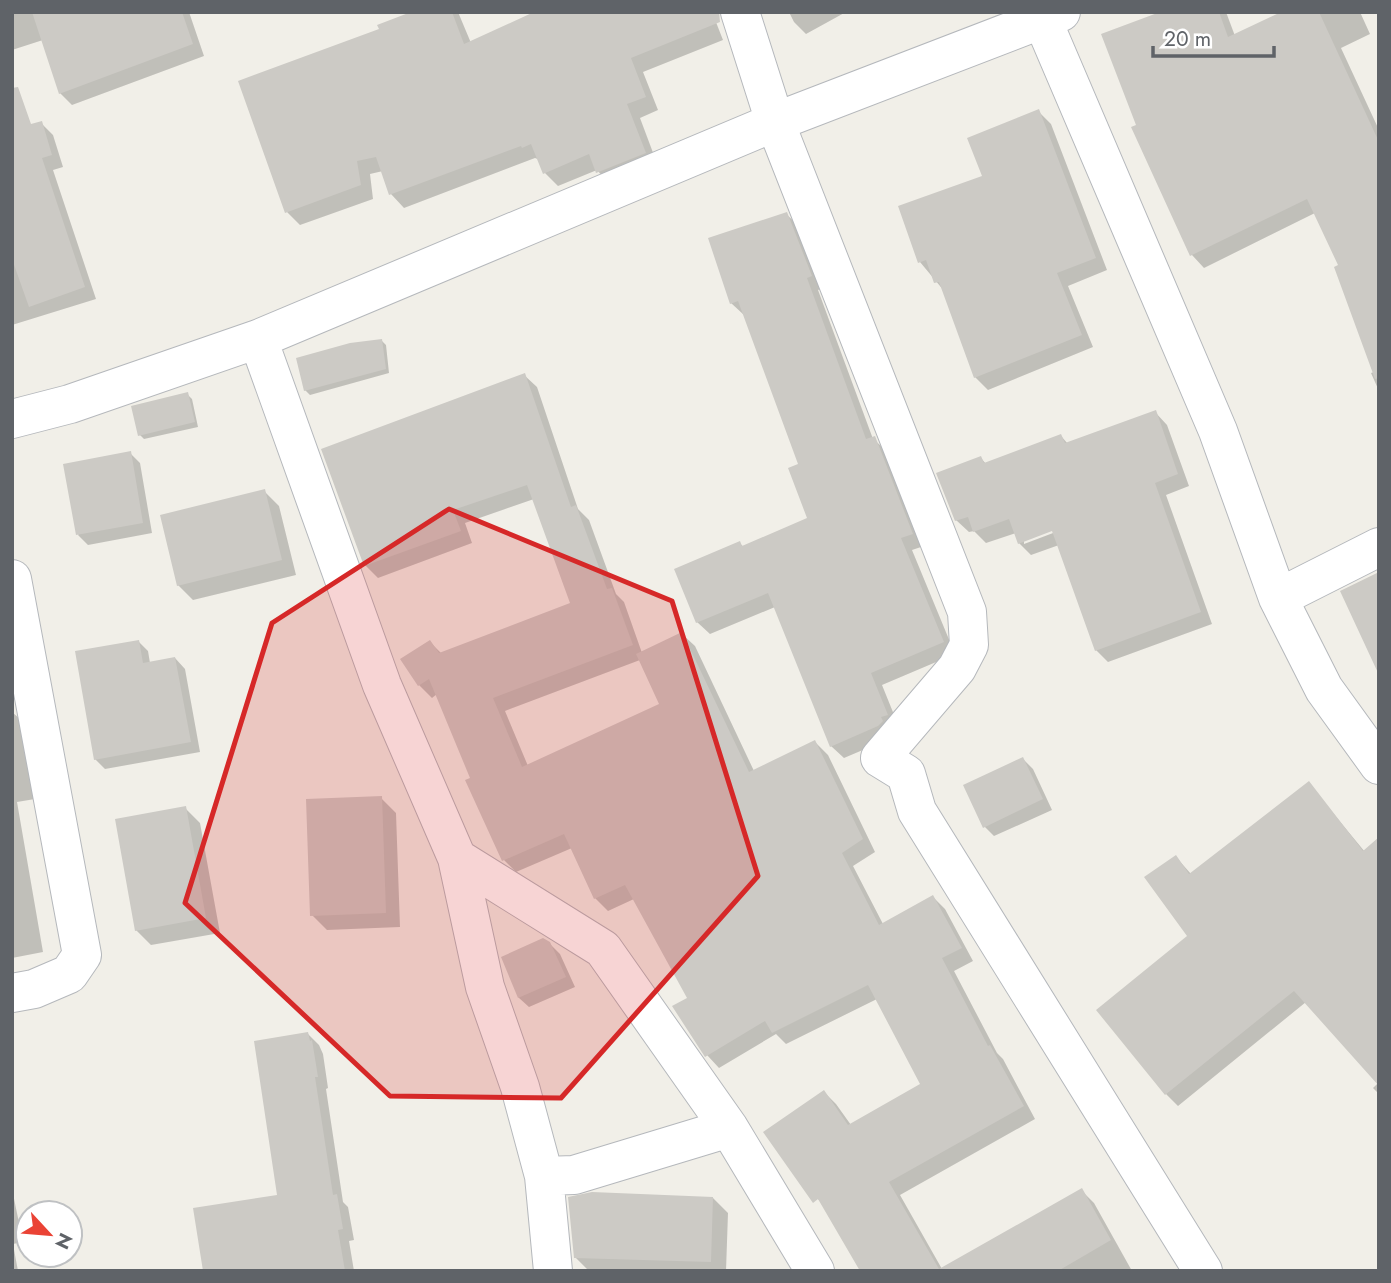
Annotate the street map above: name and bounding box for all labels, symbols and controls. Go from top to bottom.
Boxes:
scale bar [1153,14,1274,58]
text: 20 m [1164,24,1211,54]
north arrow [14,1199,84,1269]
text: N [48,1229,79,1254]

